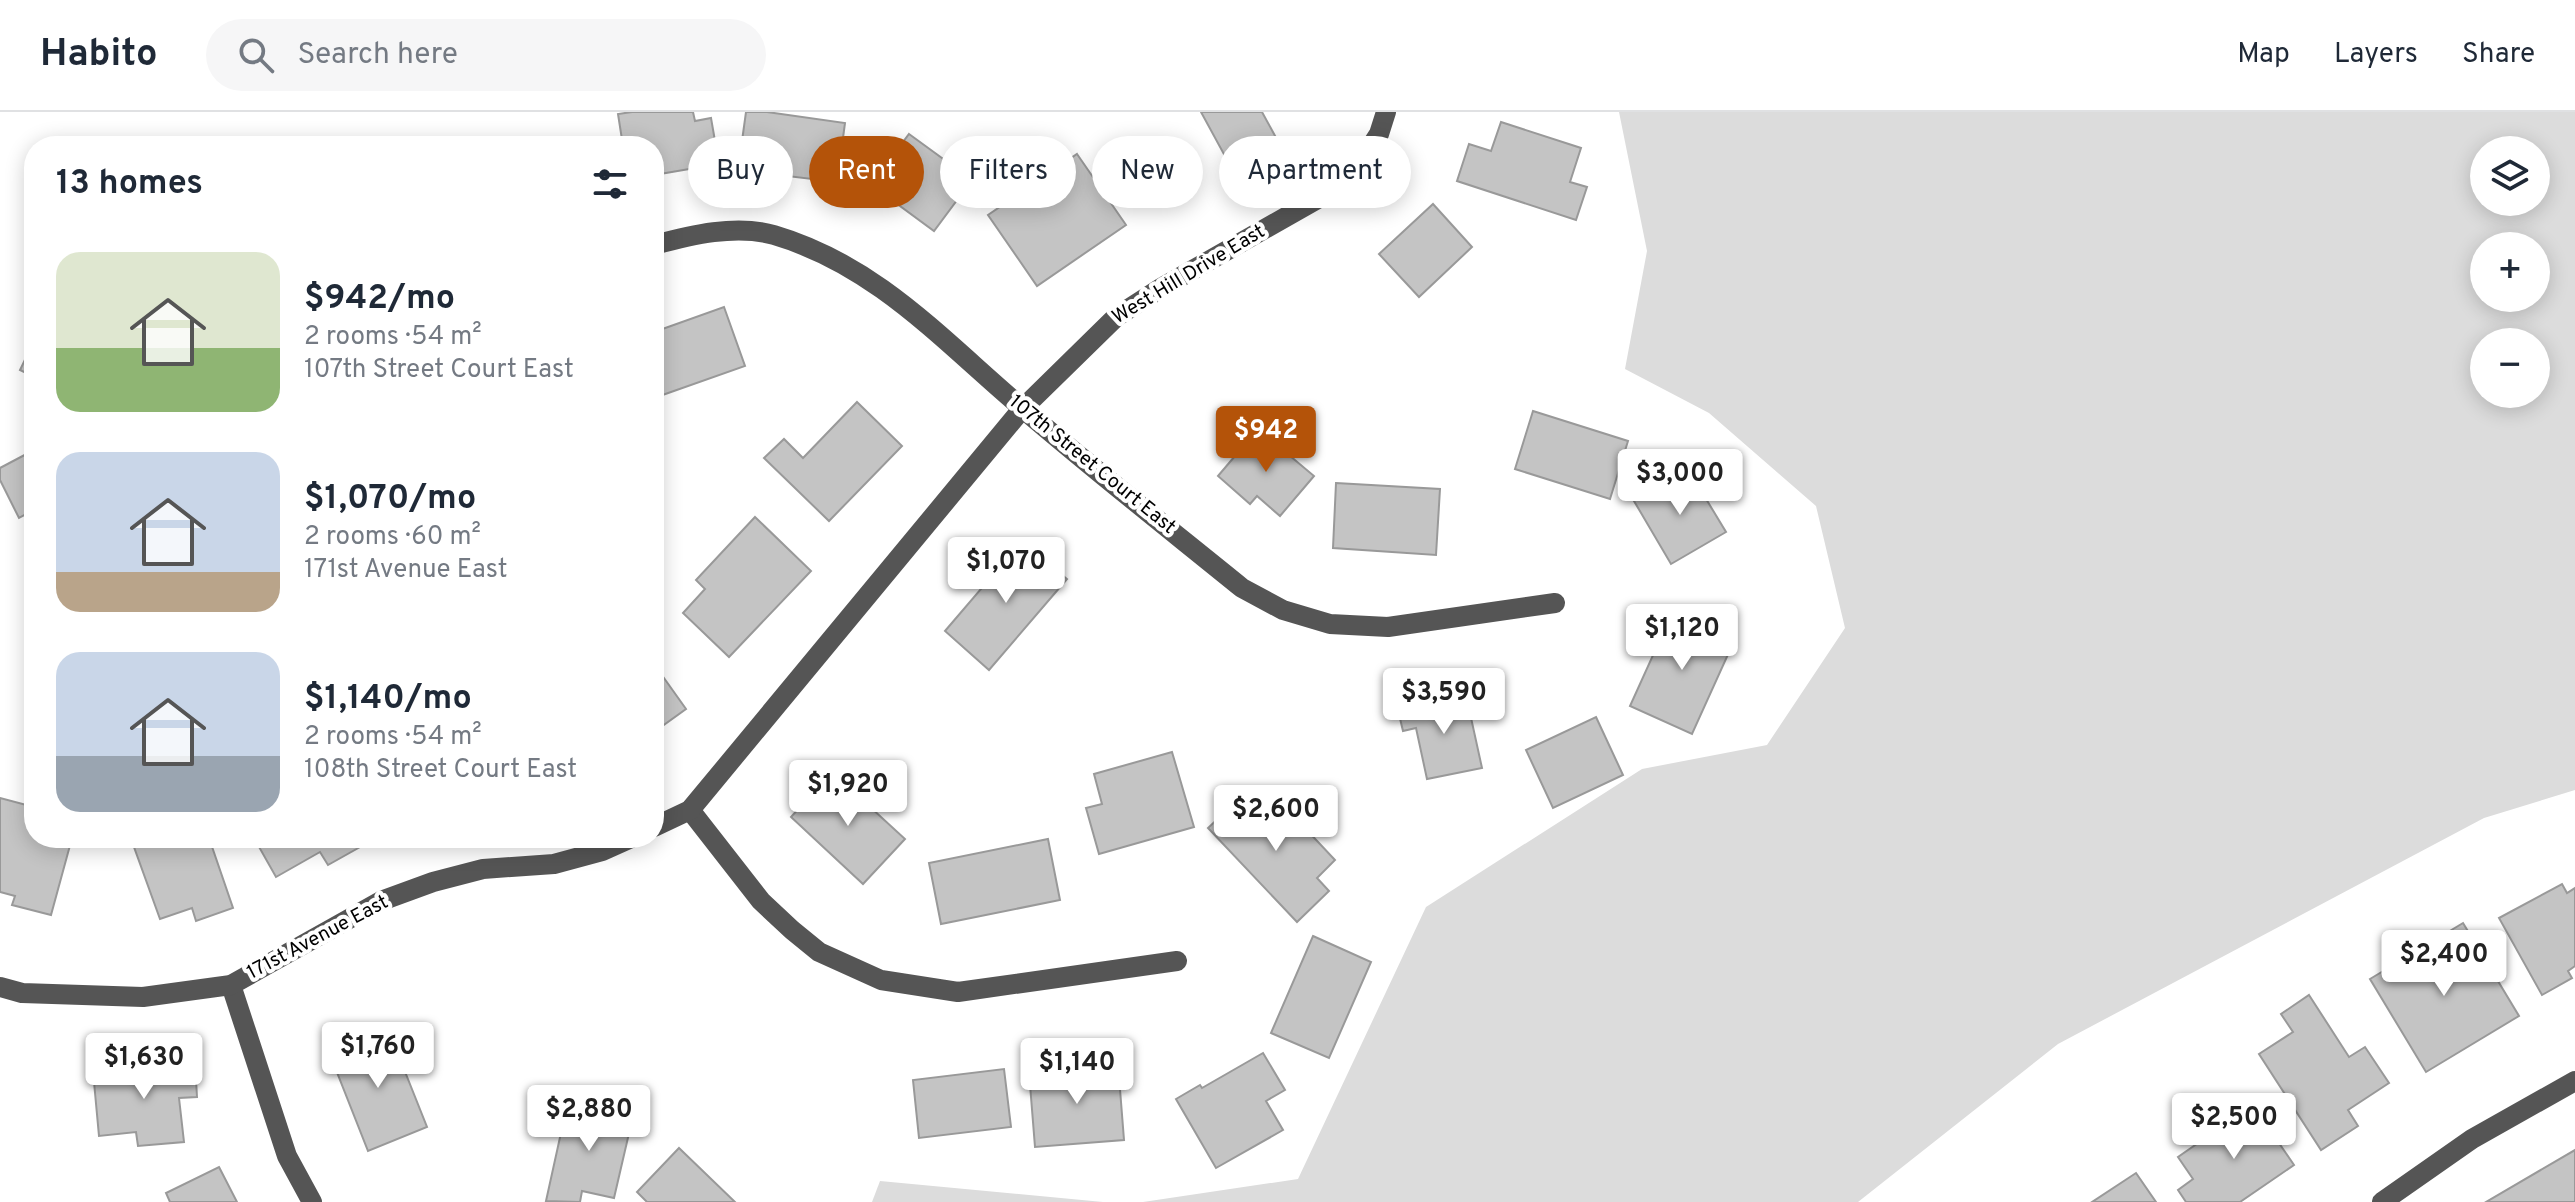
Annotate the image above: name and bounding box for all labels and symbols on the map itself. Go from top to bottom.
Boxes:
street label: West Hill Drive East [1108,219,1270,331]
street label: 107th Street Court East [1003,390,1181,540]
pin: $942 [1219,406,1313,474]
pin: $3,000 [1615,449,1745,517]
pin: $1,070 [941,537,1071,605]
pin: $1,120 [1617,604,1747,672]
pin: $3,590 [1379,668,1509,736]
pin: $1,920 [783,760,913,828]
pin: $2,600 [1211,785,1341,853]
street label: 171st Avenue East [243,890,393,986]
pin: $2,400 [2379,930,2509,998]
pin: $1,760 [313,1022,443,1090]
pin: $1,630 [79,1033,209,1101]
pin: $1,140 [1012,1038,1142,1106]
pin: $2,880 [524,1085,654,1153]
pin: $2,500 [2169,1093,2299,1161]

